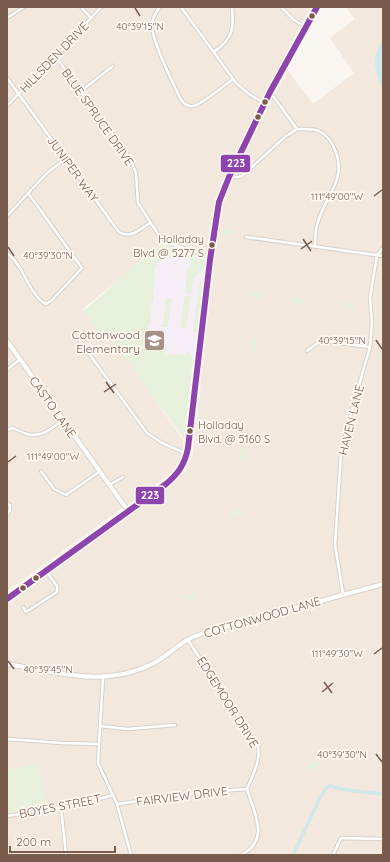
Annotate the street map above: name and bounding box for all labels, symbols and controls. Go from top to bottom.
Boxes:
unlabelled marker [307,11,317,21]
street label: HILLSDEN DRIVE [16,18,92,96]
text: 40°39'15"N [116,20,164,33]
street label: BLUE SPRUCE DRIVE [59,65,137,169]
unlabelled marker [260,97,270,107]
unlabelled marker [253,112,263,122]
street label: JUNIPER WAY [44,133,102,205]
line badge: 223 [220,154,251,173]
text: 223 [227,156,245,170]
text: 111°49'00"W [311,190,364,203]
place label: Holladay Blvd @ 5277 S [133,232,204,260]
marker: Holladay Blvd @ 5277 S [207,240,217,250]
text: 40°39'30"N [23,249,73,262]
place label: Cottonwood Elementary [72,327,140,356]
school or university icon: Cottonwood Elementary [142,328,168,354]
text: 40°39'15"N [318,334,366,347]
street label: CASTO LANE [26,373,80,441]
street label: HAVEN LANE [335,383,367,457]
place label: Holladay Blvd. @ 5160 S [198,418,270,446]
marker: Holladay Blvd. @ 5160 S [185,426,195,436]
text: 111°49'00"W [27,450,80,463]
line badge: 223 [135,486,165,505]
text: 223 [141,488,159,502]
unlabelled marker [31,573,41,583]
unlabelled marker [18,583,28,593]
street label: COTTONWOOD LANE [202,593,322,641]
text: 111°49'30"W [311,647,363,660]
street label: EDGEMOOR DRIVE [194,654,262,751]
text: 40°39'45"N [23,663,73,676]
text: 40°39'30"N [317,748,367,761]
street label: FAIRVIEW DRIVE [135,783,229,809]
street label: BOYES STREET [18,791,102,821]
scale bar [10,828,115,854]
text: 200 m [16,834,51,849]

